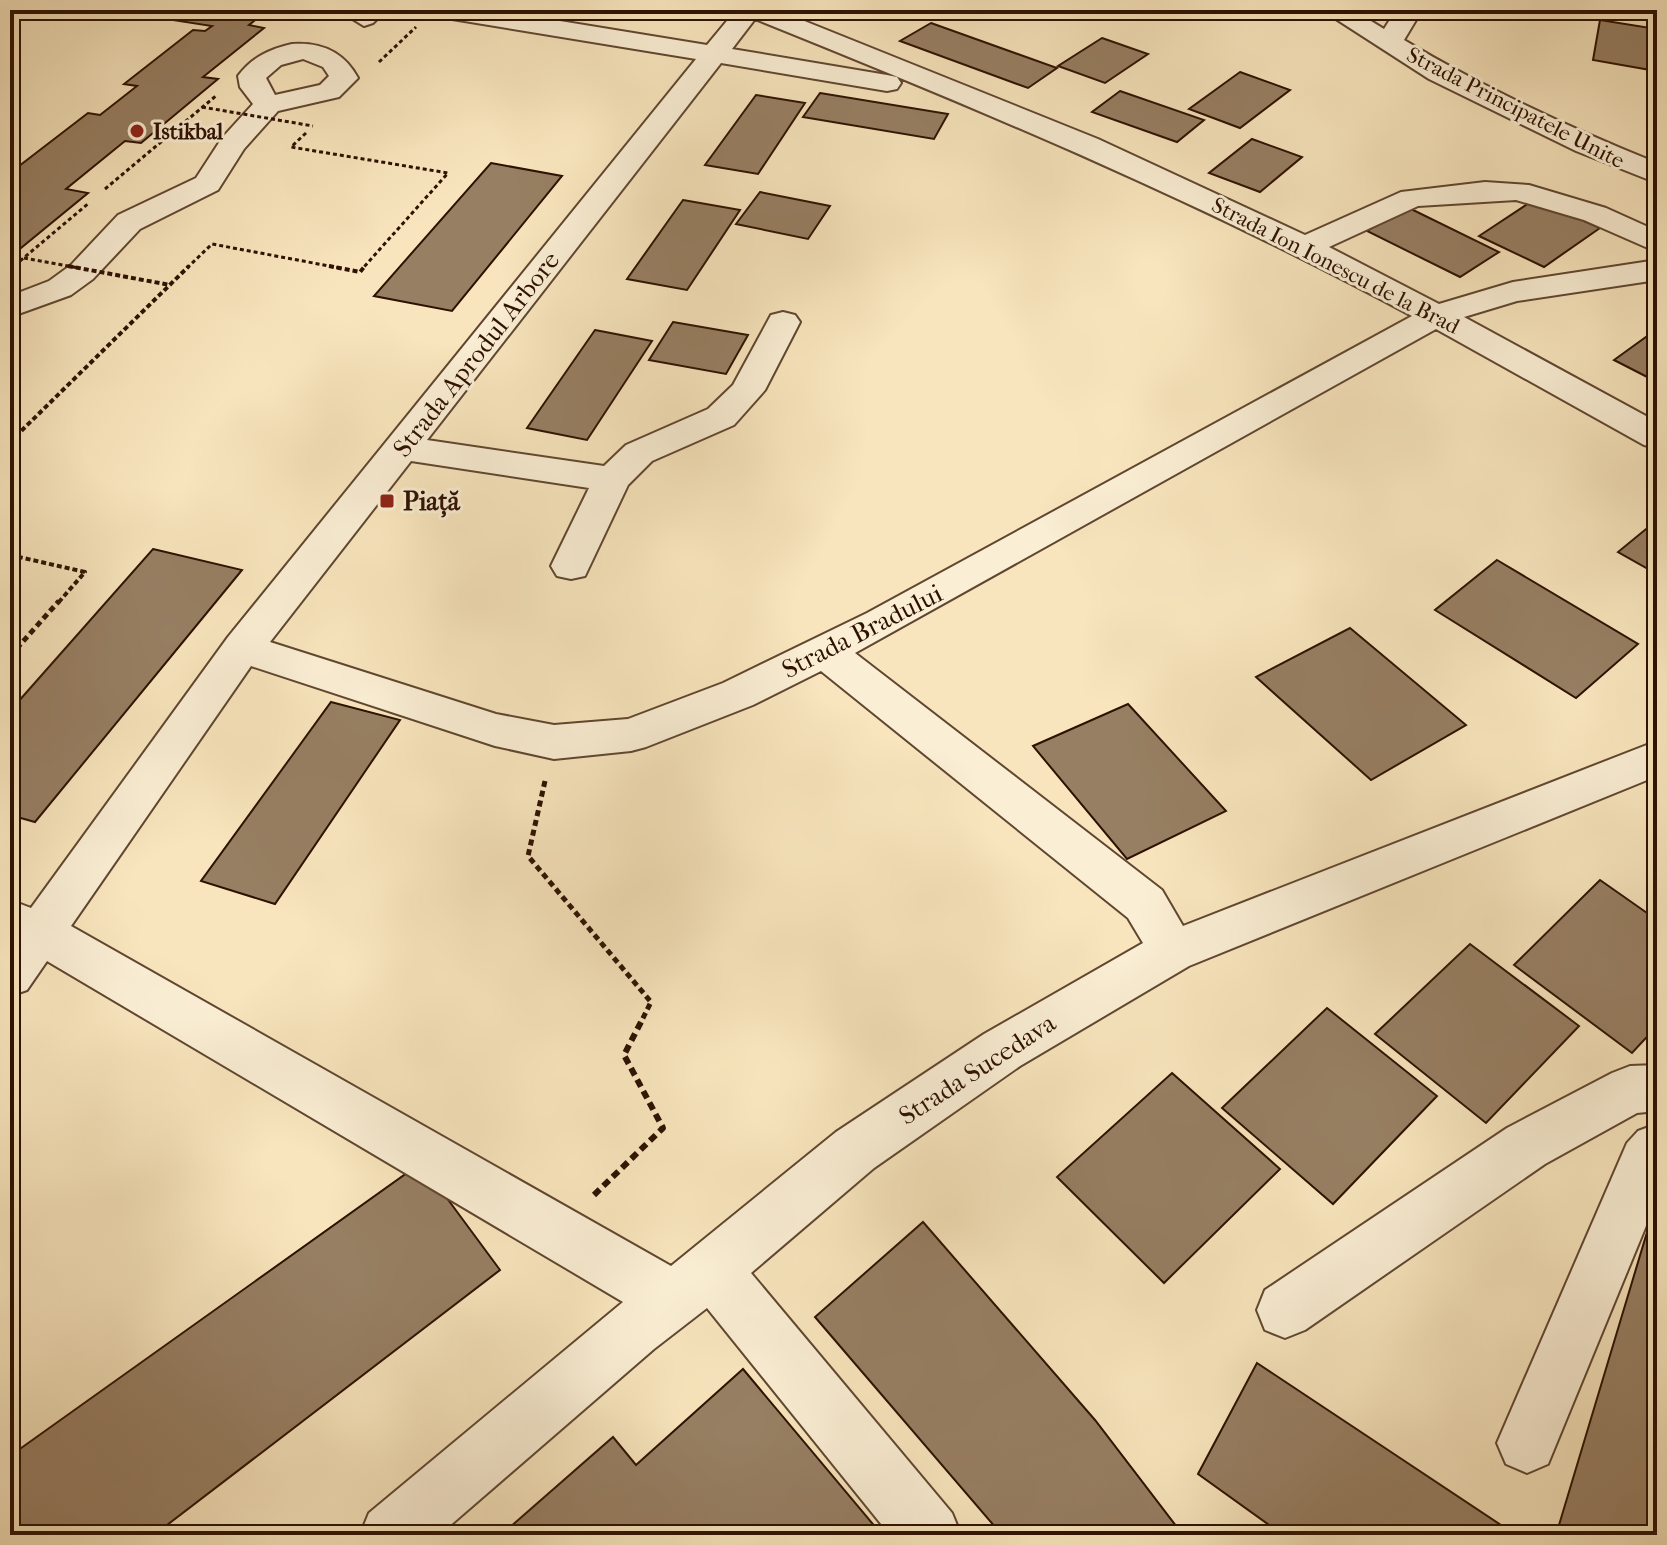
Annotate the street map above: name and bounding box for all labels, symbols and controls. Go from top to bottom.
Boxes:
street label: Strada Principatele Unite [1402,42,1629,174]
place label: Istikbal [153,119,224,145]
marker: Istikbal [128,122,146,140]
street label: Strada Ion Ionescu de la Brad [1207,192,1465,340]
street label: Strada Aprodul Arbore [387,245,566,463]
place label: Piață [403,486,461,518]
marker: Piață [378,492,396,510]
street label: Strada Bradului [777,578,948,685]
street label: Strada Sucedava [893,1007,1062,1132]

